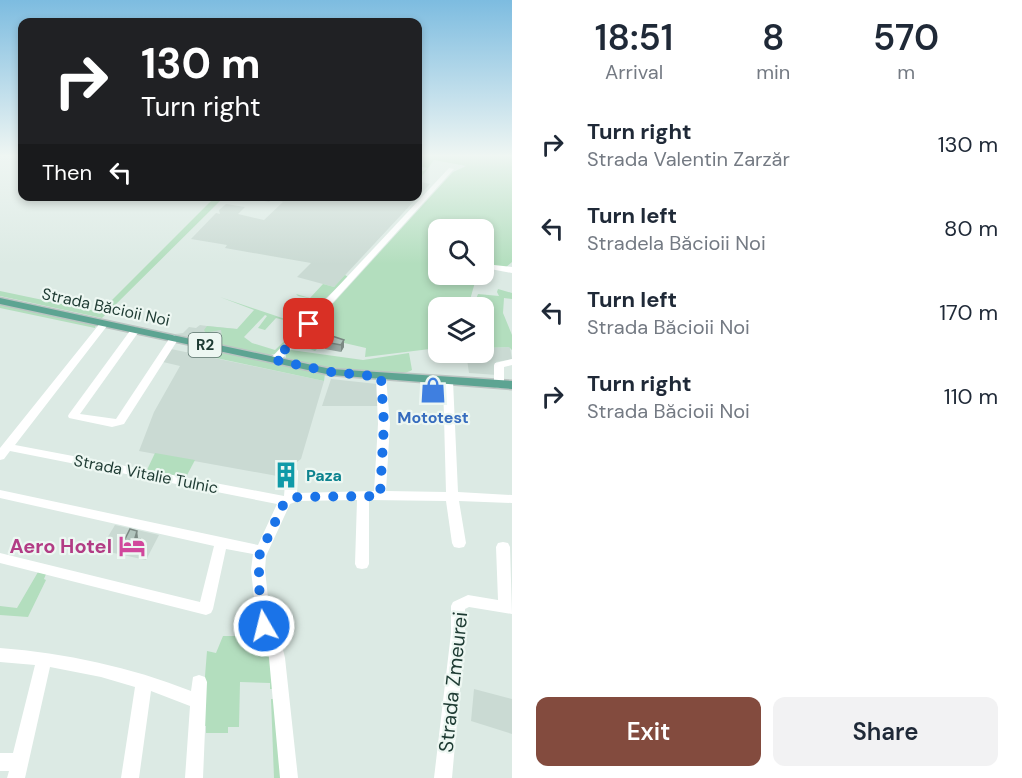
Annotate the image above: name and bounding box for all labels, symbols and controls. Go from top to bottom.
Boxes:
text: 18:51 [595,14,673,61]
text: 8 [762,14,784,61]
text: 570 [873,14,939,61]
text: 130 m [141,36,261,91]
icon: right [42,42,120,120]
text: Arrival [605,59,663,85]
text: min [756,59,790,85]
text: m [897,59,915,85]
text: Turn right [141,89,261,124]
text: Turn right [587,117,692,146]
icon: right [536,128,569,161]
text: 130 m [938,130,998,159]
text: Strada Valentin Zarzăr [587,146,790,172]
icon: left [104,156,137,189]
text: Then [42,158,92,187]
text: Turn left [587,201,677,230]
icon: left [536,212,569,245]
text: 80 m [944,214,998,243]
map controls [428,219,494,363]
button: search [428,219,494,285]
text: Stradela Băcioii Noi [587,230,766,256]
street label: Strada Băcioii Noi [40,283,172,331]
text: Turn left [587,285,677,314]
icon: left [536,296,569,329]
button: layers [428,297,494,363]
pin [283,298,334,349]
text: 170 m [939,298,998,327]
icon: arrive [292,307,325,340]
text: Strada Băcioii Noi [587,314,750,340]
road number: R2 [188,333,222,357]
text: Turn right [587,369,692,398]
shop icon: Mototest [418,375,448,405]
icon: right [536,380,569,413]
text: 110 m [944,382,998,411]
text: Strada Băcioii Noi [587,398,750,424]
place label: Mototest [397,407,469,428]
street label: Strada Vitalie Tulnic [72,450,220,498]
building icon: Paza [271,460,301,490]
place label: Paza [306,465,342,486]
hotel icon: Aero Hotel [117,531,147,561]
place label: Aero Hotel [9,533,112,559]
position arrow [232,594,296,658]
street label: Strada Zmeurei [433,610,473,754]
button: Exit [536,697,761,766]
button: Share [773,697,998,766]

